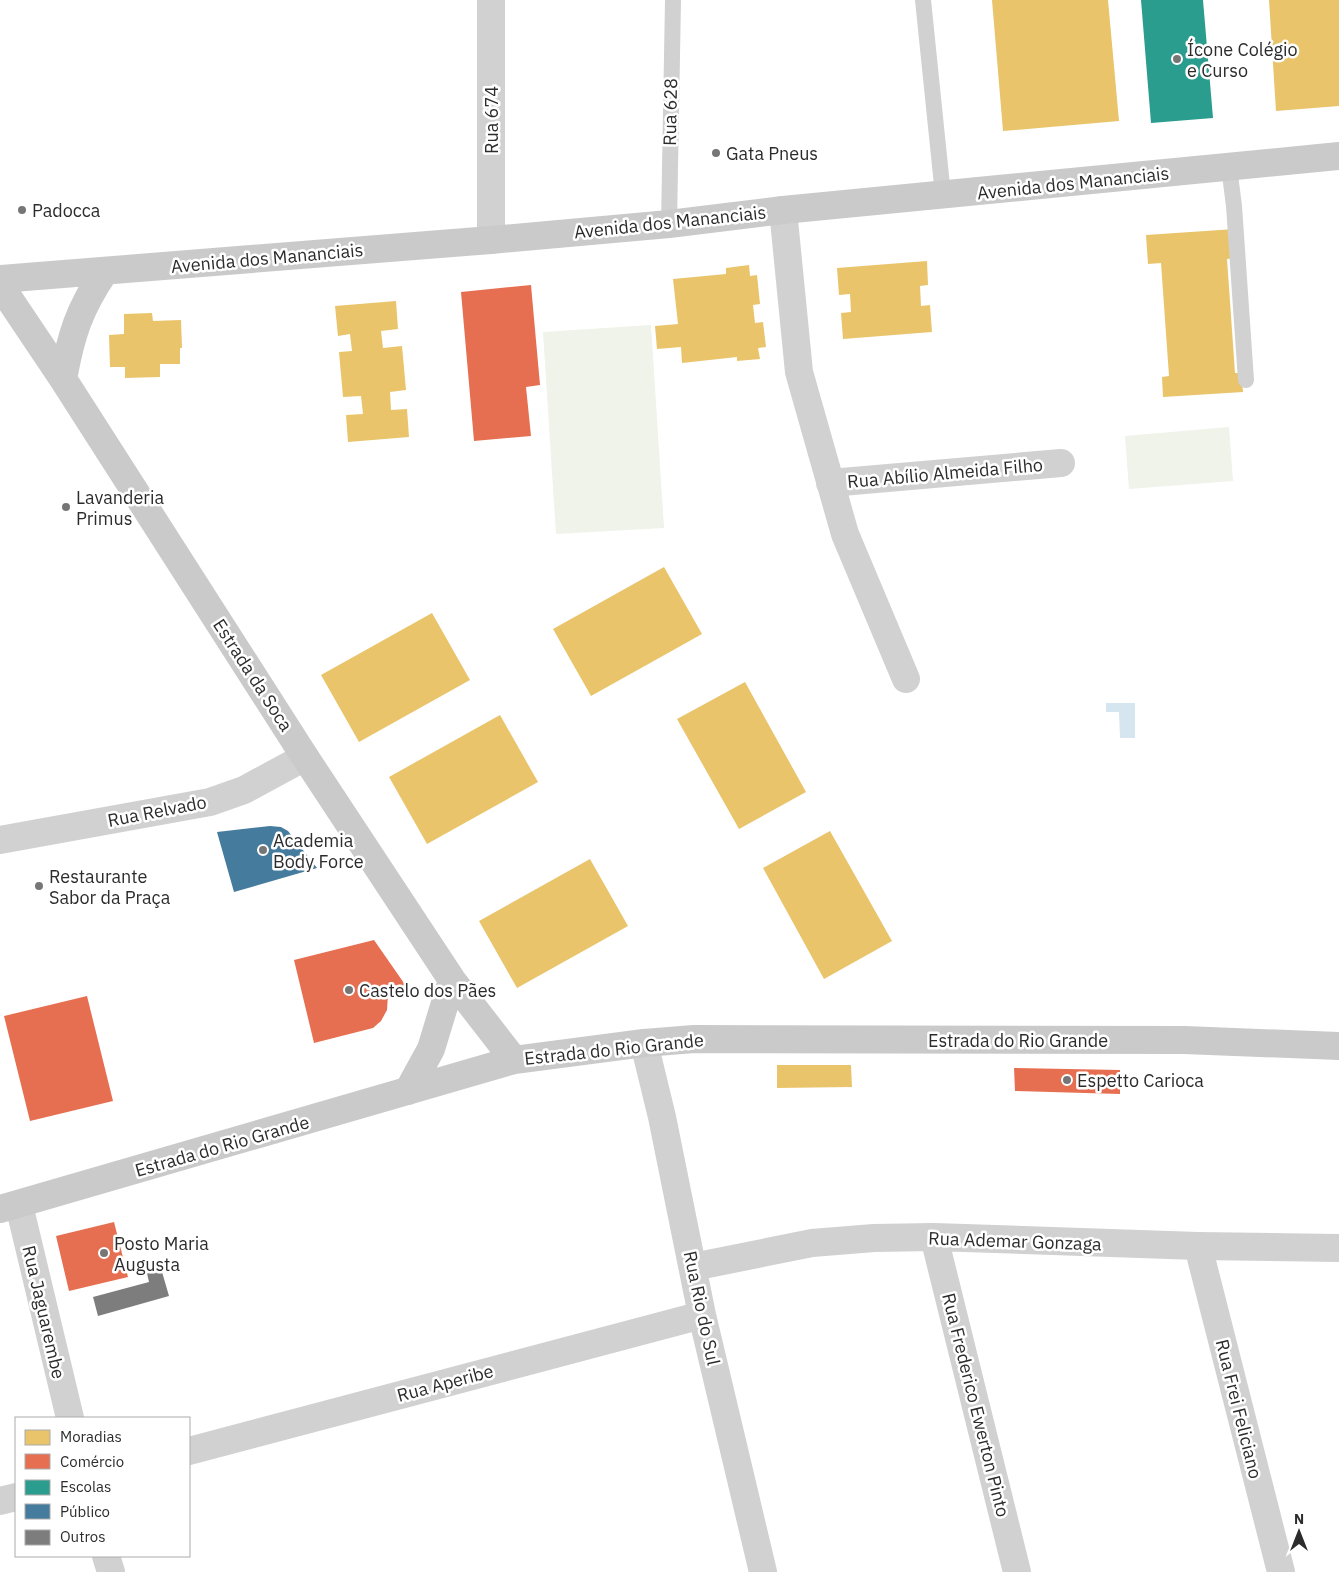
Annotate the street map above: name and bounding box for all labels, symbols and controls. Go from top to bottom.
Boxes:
place label: Ícone Colégio e Curso [1187,38,1298,82]
marker: Ícone Colégio e Curso [1171,53,1183,65]
street label: Rua 628 [658,78,682,146]
street label: Rua 674 [480,86,503,154]
place label: Gata Pneus [726,142,818,165]
marker: Gata Pneus [710,147,722,159]
street label: Avenida dos Mananciais [976,161,1170,205]
place label: Padocca [32,199,101,222]
street label: Avenida dos Mananciais [573,200,767,244]
marker: Padocca [16,204,28,216]
street label: Avenida dos Mananciais [170,238,364,278]
street label: Rua Abílio Almeida Filho [846,453,1044,493]
place label: Lavanderia Primus [76,486,164,530]
marker: Lavanderia Primus [60,501,72,513]
street label: Estrada da Soca [208,614,298,736]
street label: Rua Relvado [106,790,208,832]
place label: Academia Body Force [273,829,364,873]
marker: Academia Body Force [257,844,269,856]
place label: Restaurante Sabor da Praça [49,865,171,909]
marker: Restaurante Sabor da Praça [33,880,45,892]
place label: Castelo dos Pães [359,979,496,1002]
marker: Castelo dos Pães [343,984,355,996]
street label: Estrada do Rio Grande [523,1028,705,1070]
street label: Estrada do Rio Grande [928,1029,1108,1052]
place label: Espetto Carioca [1077,1069,1204,1092]
marker: Espetto Carioca [1061,1074,1073,1086]
street label: Estrada do Rio Grande [132,1110,312,1182]
street label: Rua Ademar Gonzaga [928,1226,1102,1256]
place label: Posto Maria Augusta [114,1232,209,1276]
street label: Rua Jaguarembe [17,1243,71,1381]
marker: Posto Maria Augusta [98,1247,110,1259]
street label: Rua Rio do Sul [679,1249,725,1367]
street label: Rua Frederico Ewerton Pinto [937,1291,1015,1519]
street label: Rua Frei Feliciano [1211,1337,1267,1481]
street label: Rua Aperibe [394,1359,496,1407]
legend [15,1417,190,1557]
text: Moradias [60,1427,122,1446]
text: Comércio [60,1452,124,1471]
text: Escolas [60,1477,111,1496]
text: Público [60,1502,110,1521]
north arrow [1274,1507,1324,1557]
text: N [1294,1510,1304,1528]
text: Outros [60,1527,106,1546]

